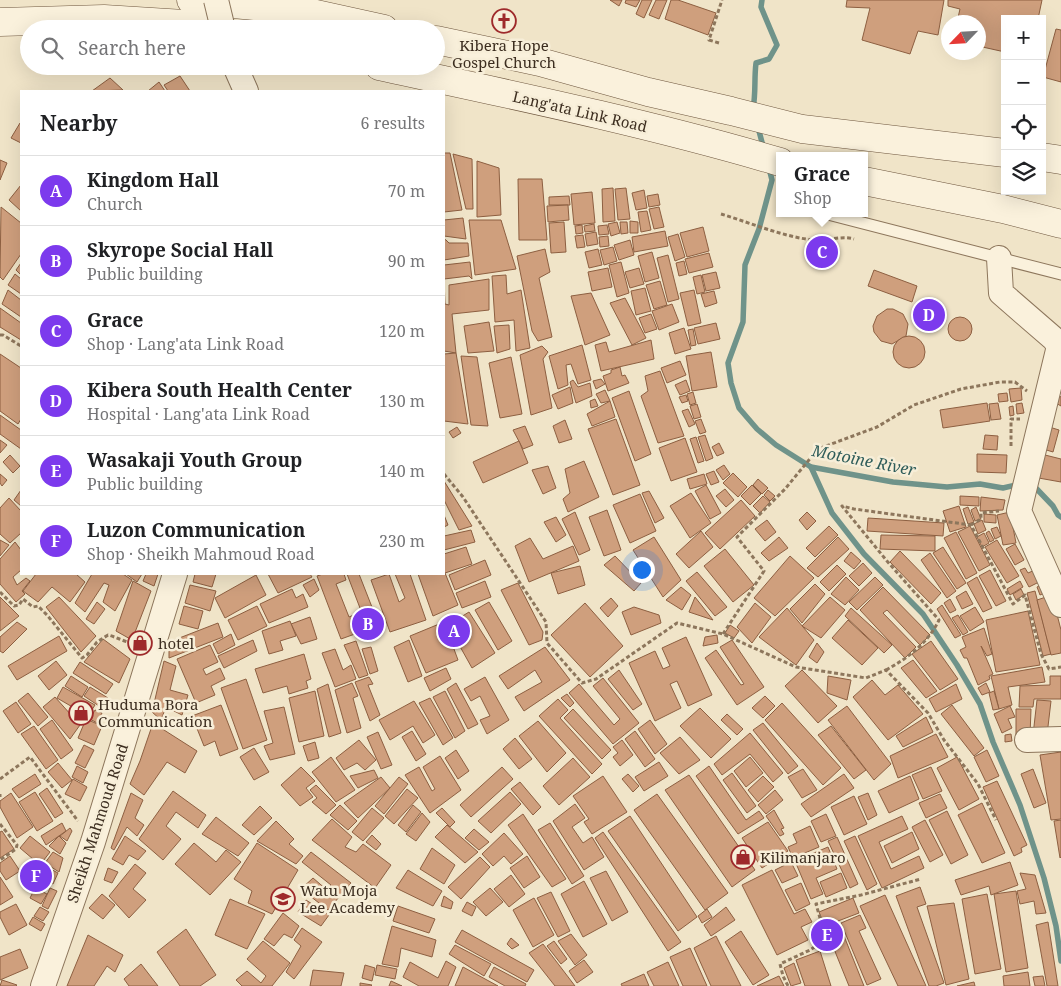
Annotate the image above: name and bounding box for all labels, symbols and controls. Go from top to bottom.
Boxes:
church icon: Kibera Hope Gospel Church [491,8,517,34]
north arrow [941,15,986,60]
map controls [1001,15,1046,195]
button: + [1001,15,1046,60]
search box [20,20,445,75]
icon: search [38,34,66,62]
text: Search here [78,35,186,61]
place label: Kibera Hope Gospel Church [452,35,557,72]
button: − [1001,60,1046,105]
street label: Lang'ata Link Road [511,86,649,136]
button: locate [1001,105,1046,150]
text: Nearby [40,109,118,137]
text: 6 results [361,112,425,134]
button: layers [1001,150,1046,195]
popup [776,152,868,217]
text: Grace [794,161,850,187]
text: Kingdom Hall [87,167,219,193]
text: A [50,180,62,202]
text: 70 m [388,180,425,202]
text: Shop [794,187,832,209]
text: Church [87,193,143,215]
pin: C [806,233,838,271]
text: Skyrope Social Hall [87,237,274,263]
text: B [51,250,61,272]
text: 90 m [388,250,425,272]
text: Public building [87,263,203,285]
pin: D [913,296,945,334]
text: Grace [87,307,143,333]
text: C [51,320,61,342]
text: 120 m [379,320,425,342]
text: Shop · Lang'ata Link Road [87,333,284,355]
text: Kibera South Health Center [87,377,352,403]
text: D [50,390,62,412]
text: 130 m [379,390,425,412]
text: Hospital · Lang'ata Link Road [87,403,310,425]
water label: Motoine River [809,439,918,481]
text: Wasakaji Youth Group [87,447,302,473]
text: E [51,460,61,482]
text: 140 m [379,460,425,482]
text: Public building [87,473,203,495]
text: Luzon Communication [87,517,305,543]
text: F [51,530,61,552]
text: 230 m [379,530,425,552]
text: Shop · Sheikh Mahmoud Road [87,543,315,565]
your location [629,557,655,583]
pin: B [352,605,384,643]
pin: A [438,612,470,650]
shop icon: hotel [127,630,153,656]
place label: hotel [158,633,194,653]
place label: Huduma Bora Communication [98,694,213,731]
shop icon: Huduma Bora Communication [68,700,94,726]
street label: Sheikh Mahmoud Road [62,741,132,905]
shop icon: Kilimanjaro [730,844,756,870]
place label: Kilimanjaro [760,847,846,867]
pin: F [20,857,52,895]
place label: Watu Moja Lee Academy [300,880,396,917]
school or university icon: Watu Moja Lee Academy [270,886,296,912]
pin: E [811,916,843,954]

